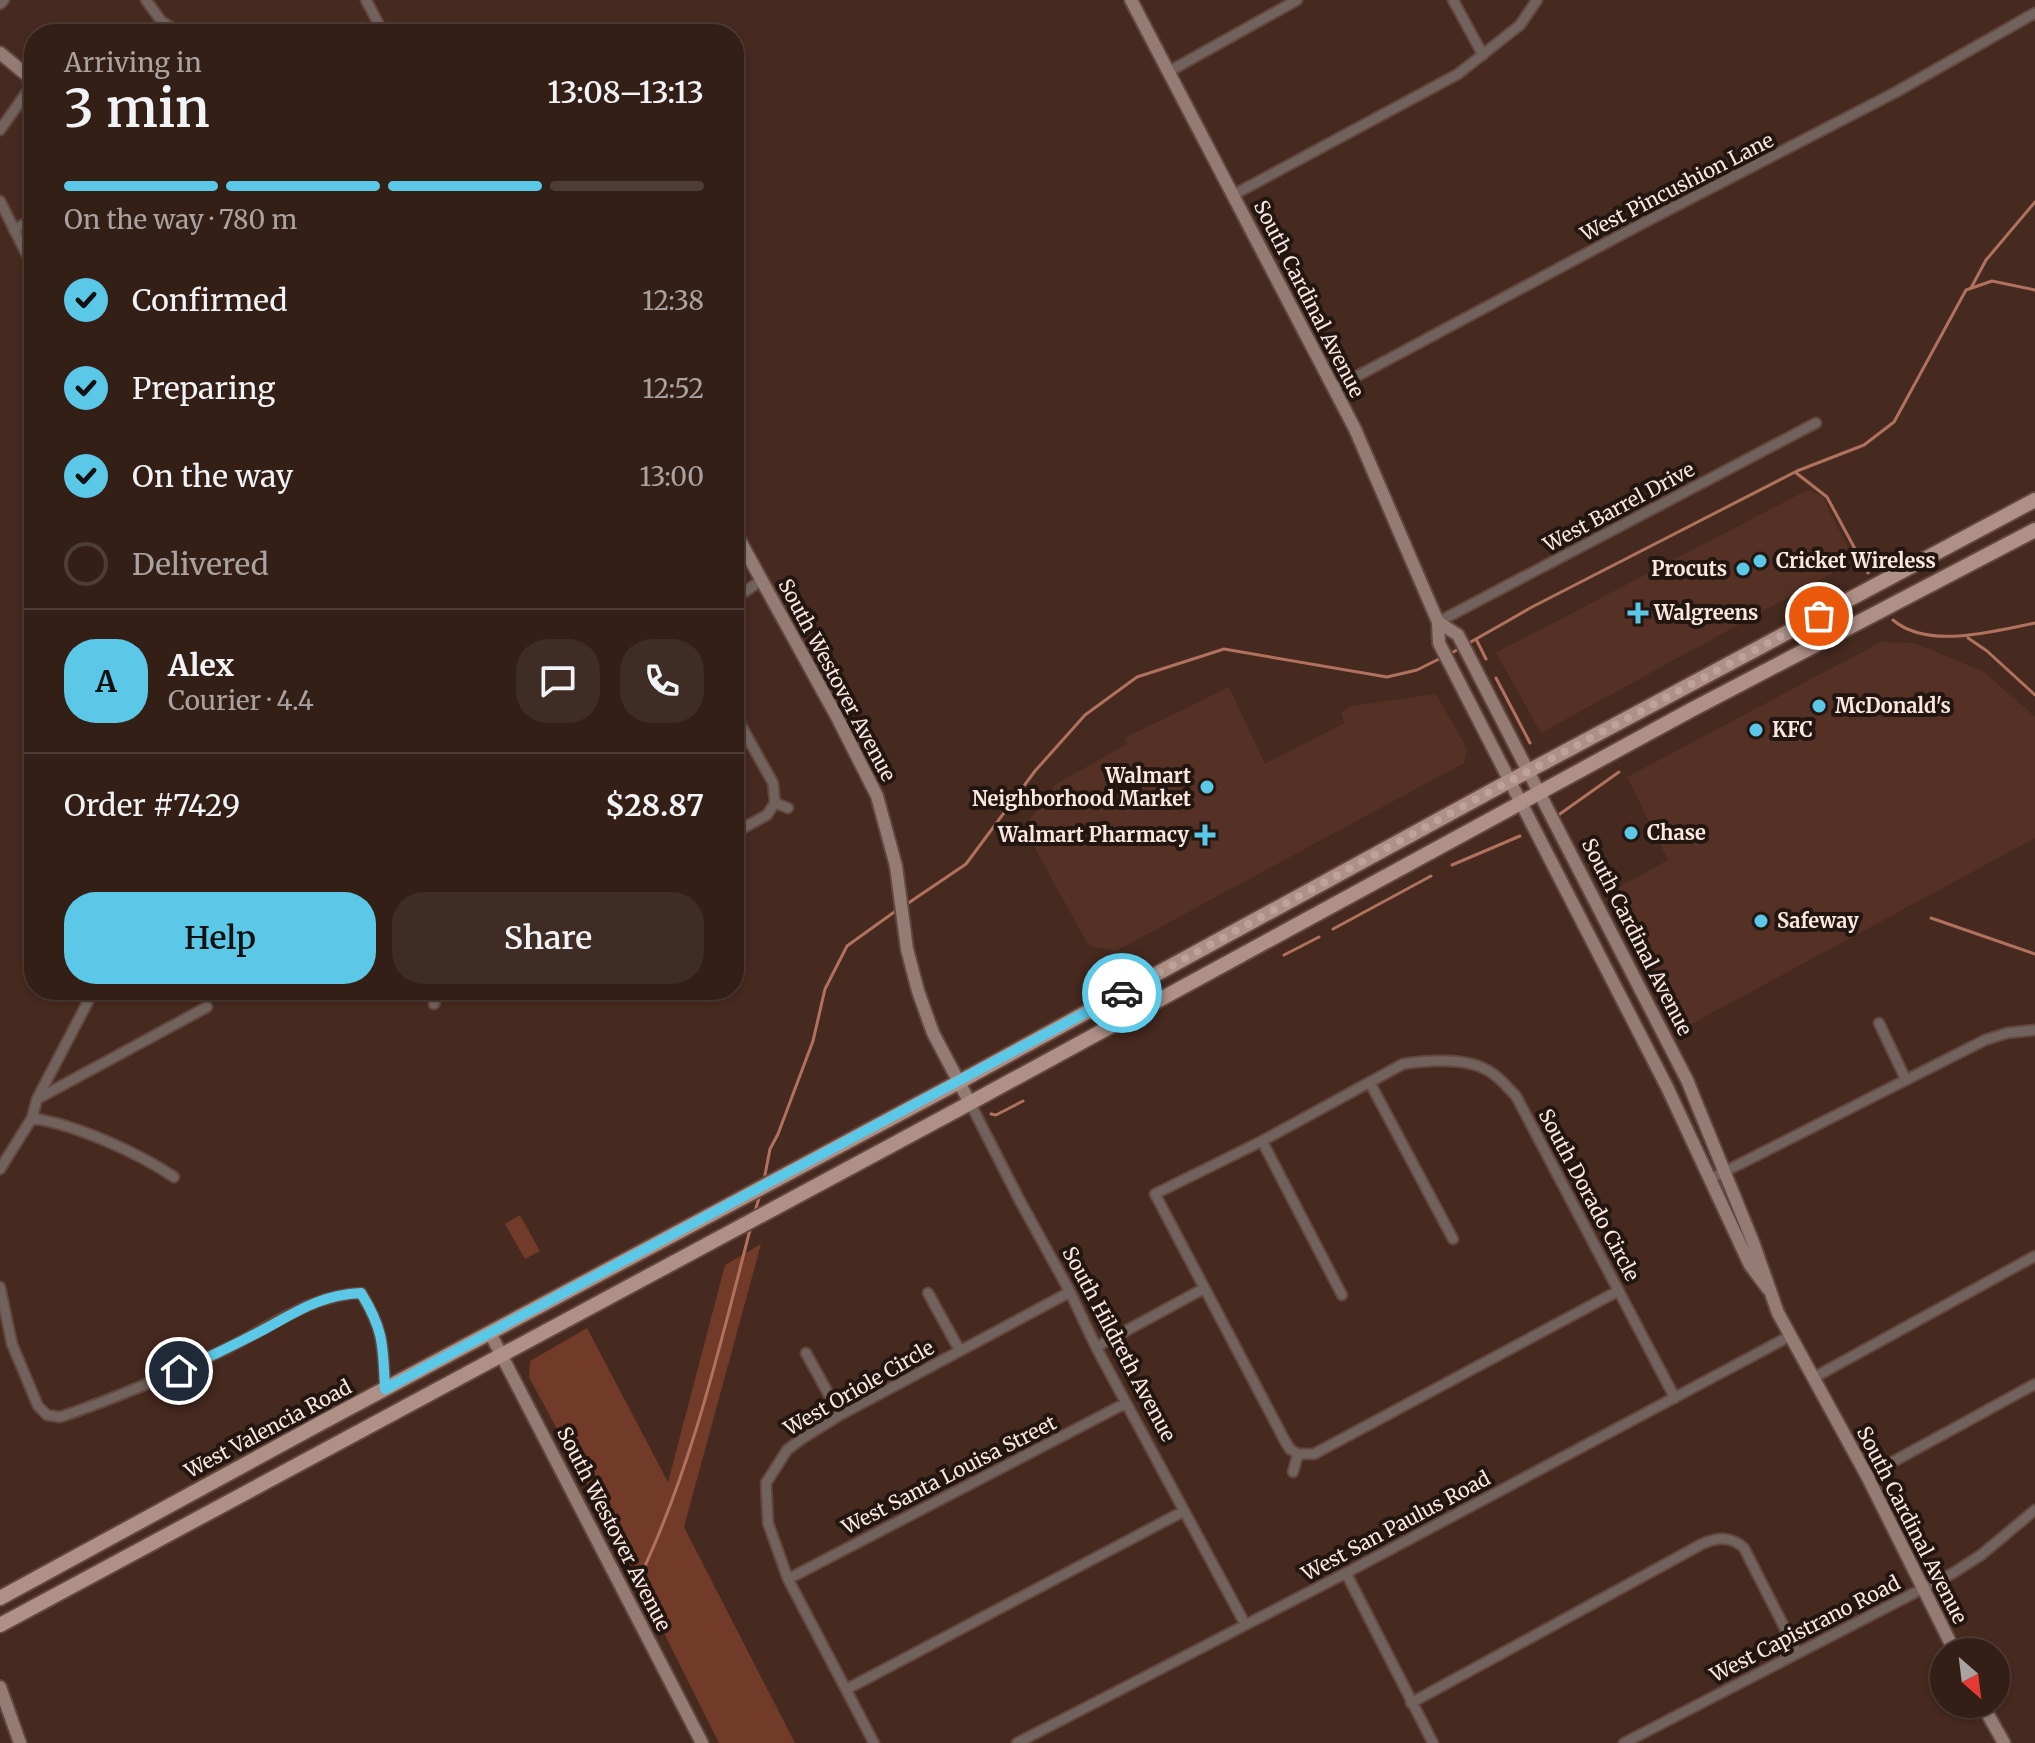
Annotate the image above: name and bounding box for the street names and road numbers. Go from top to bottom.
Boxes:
street label: West Pincushion Lane [1575,127,1777,247]
street label: South Cardinal Avenue [1249,196,1370,402]
street label: West Barrel Drive [1538,456,1699,557]
street label: South Westover Avenue [773,574,901,785]
street label: South Cardinal Avenue [1577,834,1698,1040]
street label: South Dorado Circle [1534,1104,1645,1285]
street label: South Hildreth Avenue [1057,1242,1181,1445]
street label: West Oriole Circle [778,1334,938,1441]
street label: West Valencia Road [179,1374,356,1484]
street label: West Santa Louisa Street [836,1409,1060,1540]
street label: South Cardinal Avenue [1852,1422,1973,1628]
street label: South Westover Avenue [552,1423,677,1635]
street label: West San Paulus Road [1296,1465,1494,1586]
street label: West Capistrano Road [1705,1570,1904,1688]

